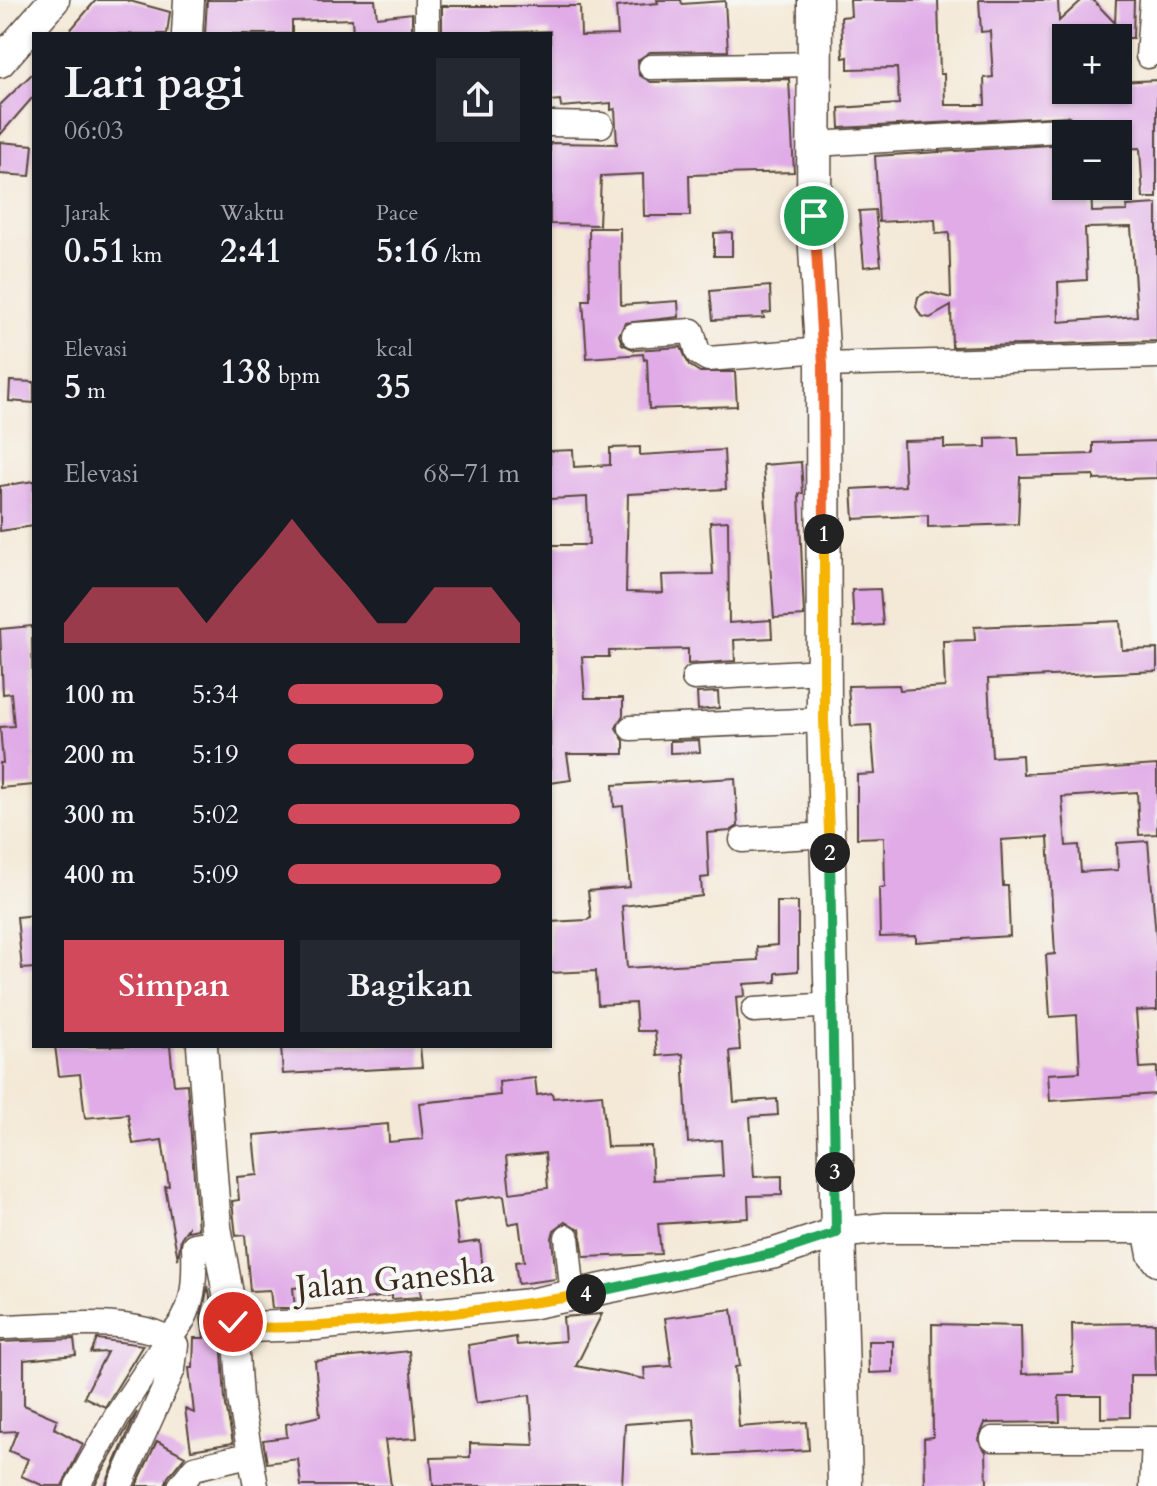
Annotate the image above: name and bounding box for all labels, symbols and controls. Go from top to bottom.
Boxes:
map controls [1052,24,1132,200]
button: + [1052,24,1132,104]
text: Lari pagi [64,53,244,113]
button: share [436,58,520,142]
text: 06:03 [64,113,124,148]
button: − [1052,120,1132,200]
pin [780,182,848,250]
icon: arrive [792,194,836,238]
text: Jarak [64,198,110,228]
text: Waktu [220,198,285,228]
text: Pace [376,198,419,228]
text: 0.51 [64,228,126,274]
text: 2:41 [220,228,282,274]
text: 5:16 [376,228,438,274]
text: km [126,240,162,270]
text: /km [438,240,482,270]
text: Elevasi [64,334,127,364]
text: kcal [376,334,413,364]
text: 138 [220,349,272,395]
text: bpm [272,361,320,391]
text: 5 [64,364,81,410]
text: 35 [376,364,411,410]
text: m [81,376,106,406]
text: Elevasi [64,456,139,491]
text: 68–71 m [423,456,520,491]
pin: 1 [804,514,844,554]
text: 1 [818,519,830,549]
text: 100 m [64,677,135,712]
text: 5:34 [192,677,239,712]
text: 200 m [64,737,135,772]
text: 5:19 [192,737,239,772]
text: 300 m [64,797,135,832]
text: 5:02 [192,797,239,832]
pin: 2 [810,833,850,873]
text: 2 [824,838,836,868]
text: 400 m [64,857,135,892]
text: 5:09 [192,857,239,892]
button: Simpan [64,940,284,1032]
button: Bagikan [300,940,520,1032]
pin: 3 [815,1152,855,1192]
text: 3 [829,1157,841,1187]
street label: Jalan Ganesha [289,1247,497,1311]
pin: 4 [566,1274,606,1314]
text: 4 [580,1279,592,1309]
pin [199,1288,267,1356]
icon: check [211,1300,255,1344]

